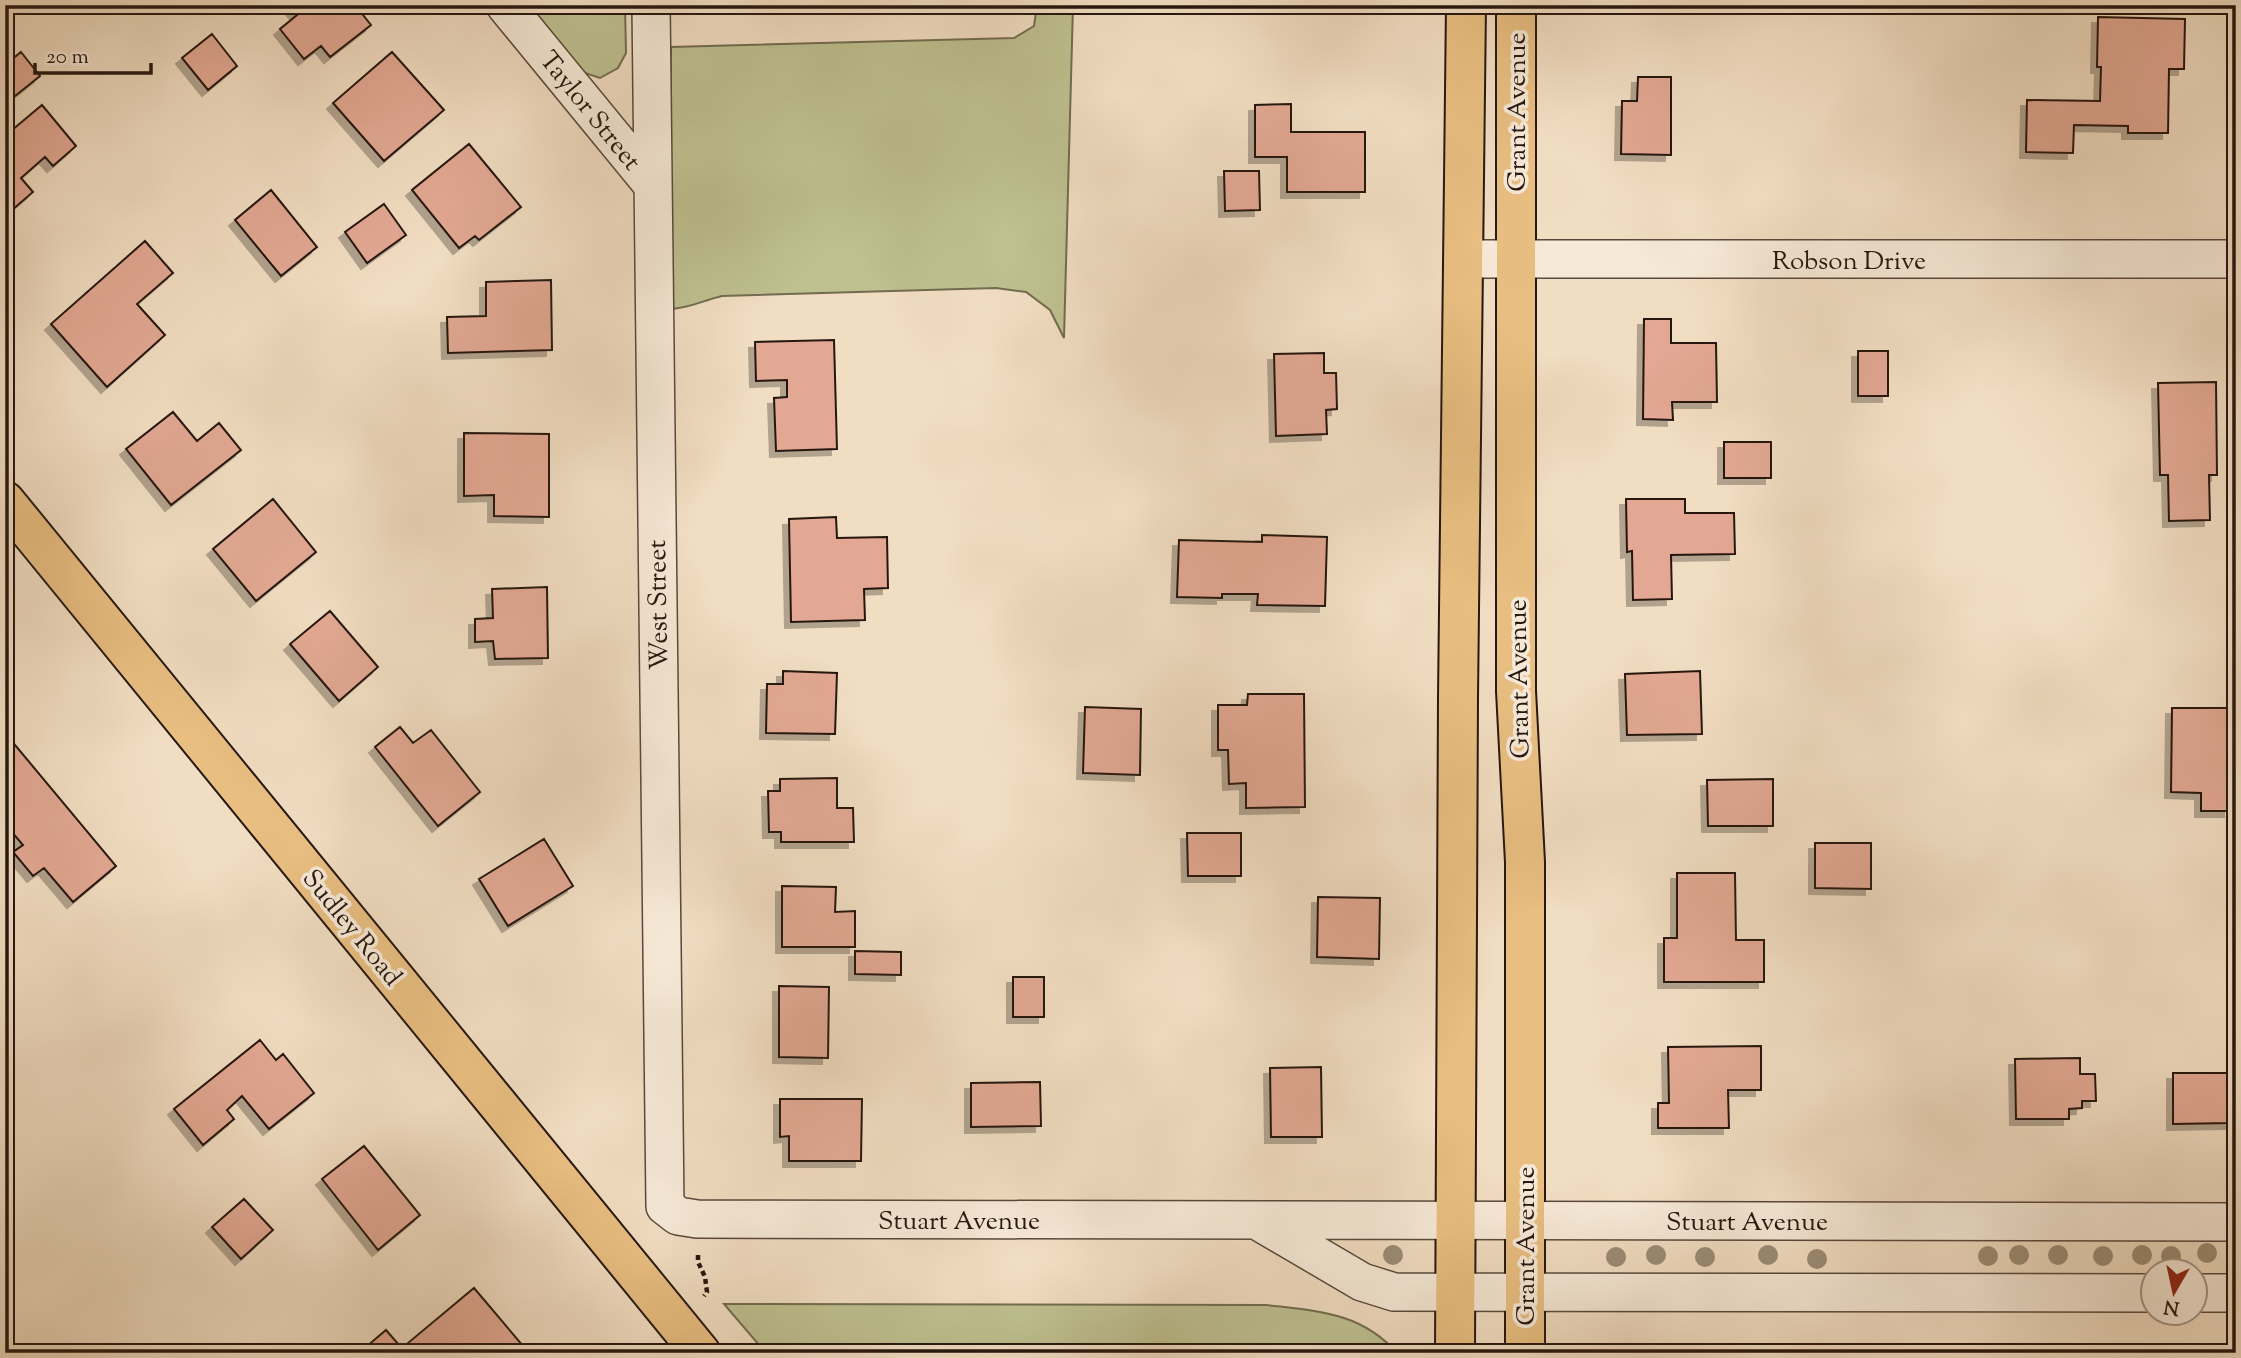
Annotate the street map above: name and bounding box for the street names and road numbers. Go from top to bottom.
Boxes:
street label: Grant Avenue [1500,32,1537,192]
street label: Taylor Street [529,44,649,179]
street label: Robson Drive [1772,244,1926,281]
street label: West Street [640,539,679,670]
street label: Grant Avenue [1501,599,1540,759]
street label: Sudley Road [292,862,410,995]
street label: Grant Avenue [1509,1166,1546,1326]
street label: Stuart Avenue [878,1204,1040,1241]
street label: Stuart Avenue [1666,1205,1828,1242]

